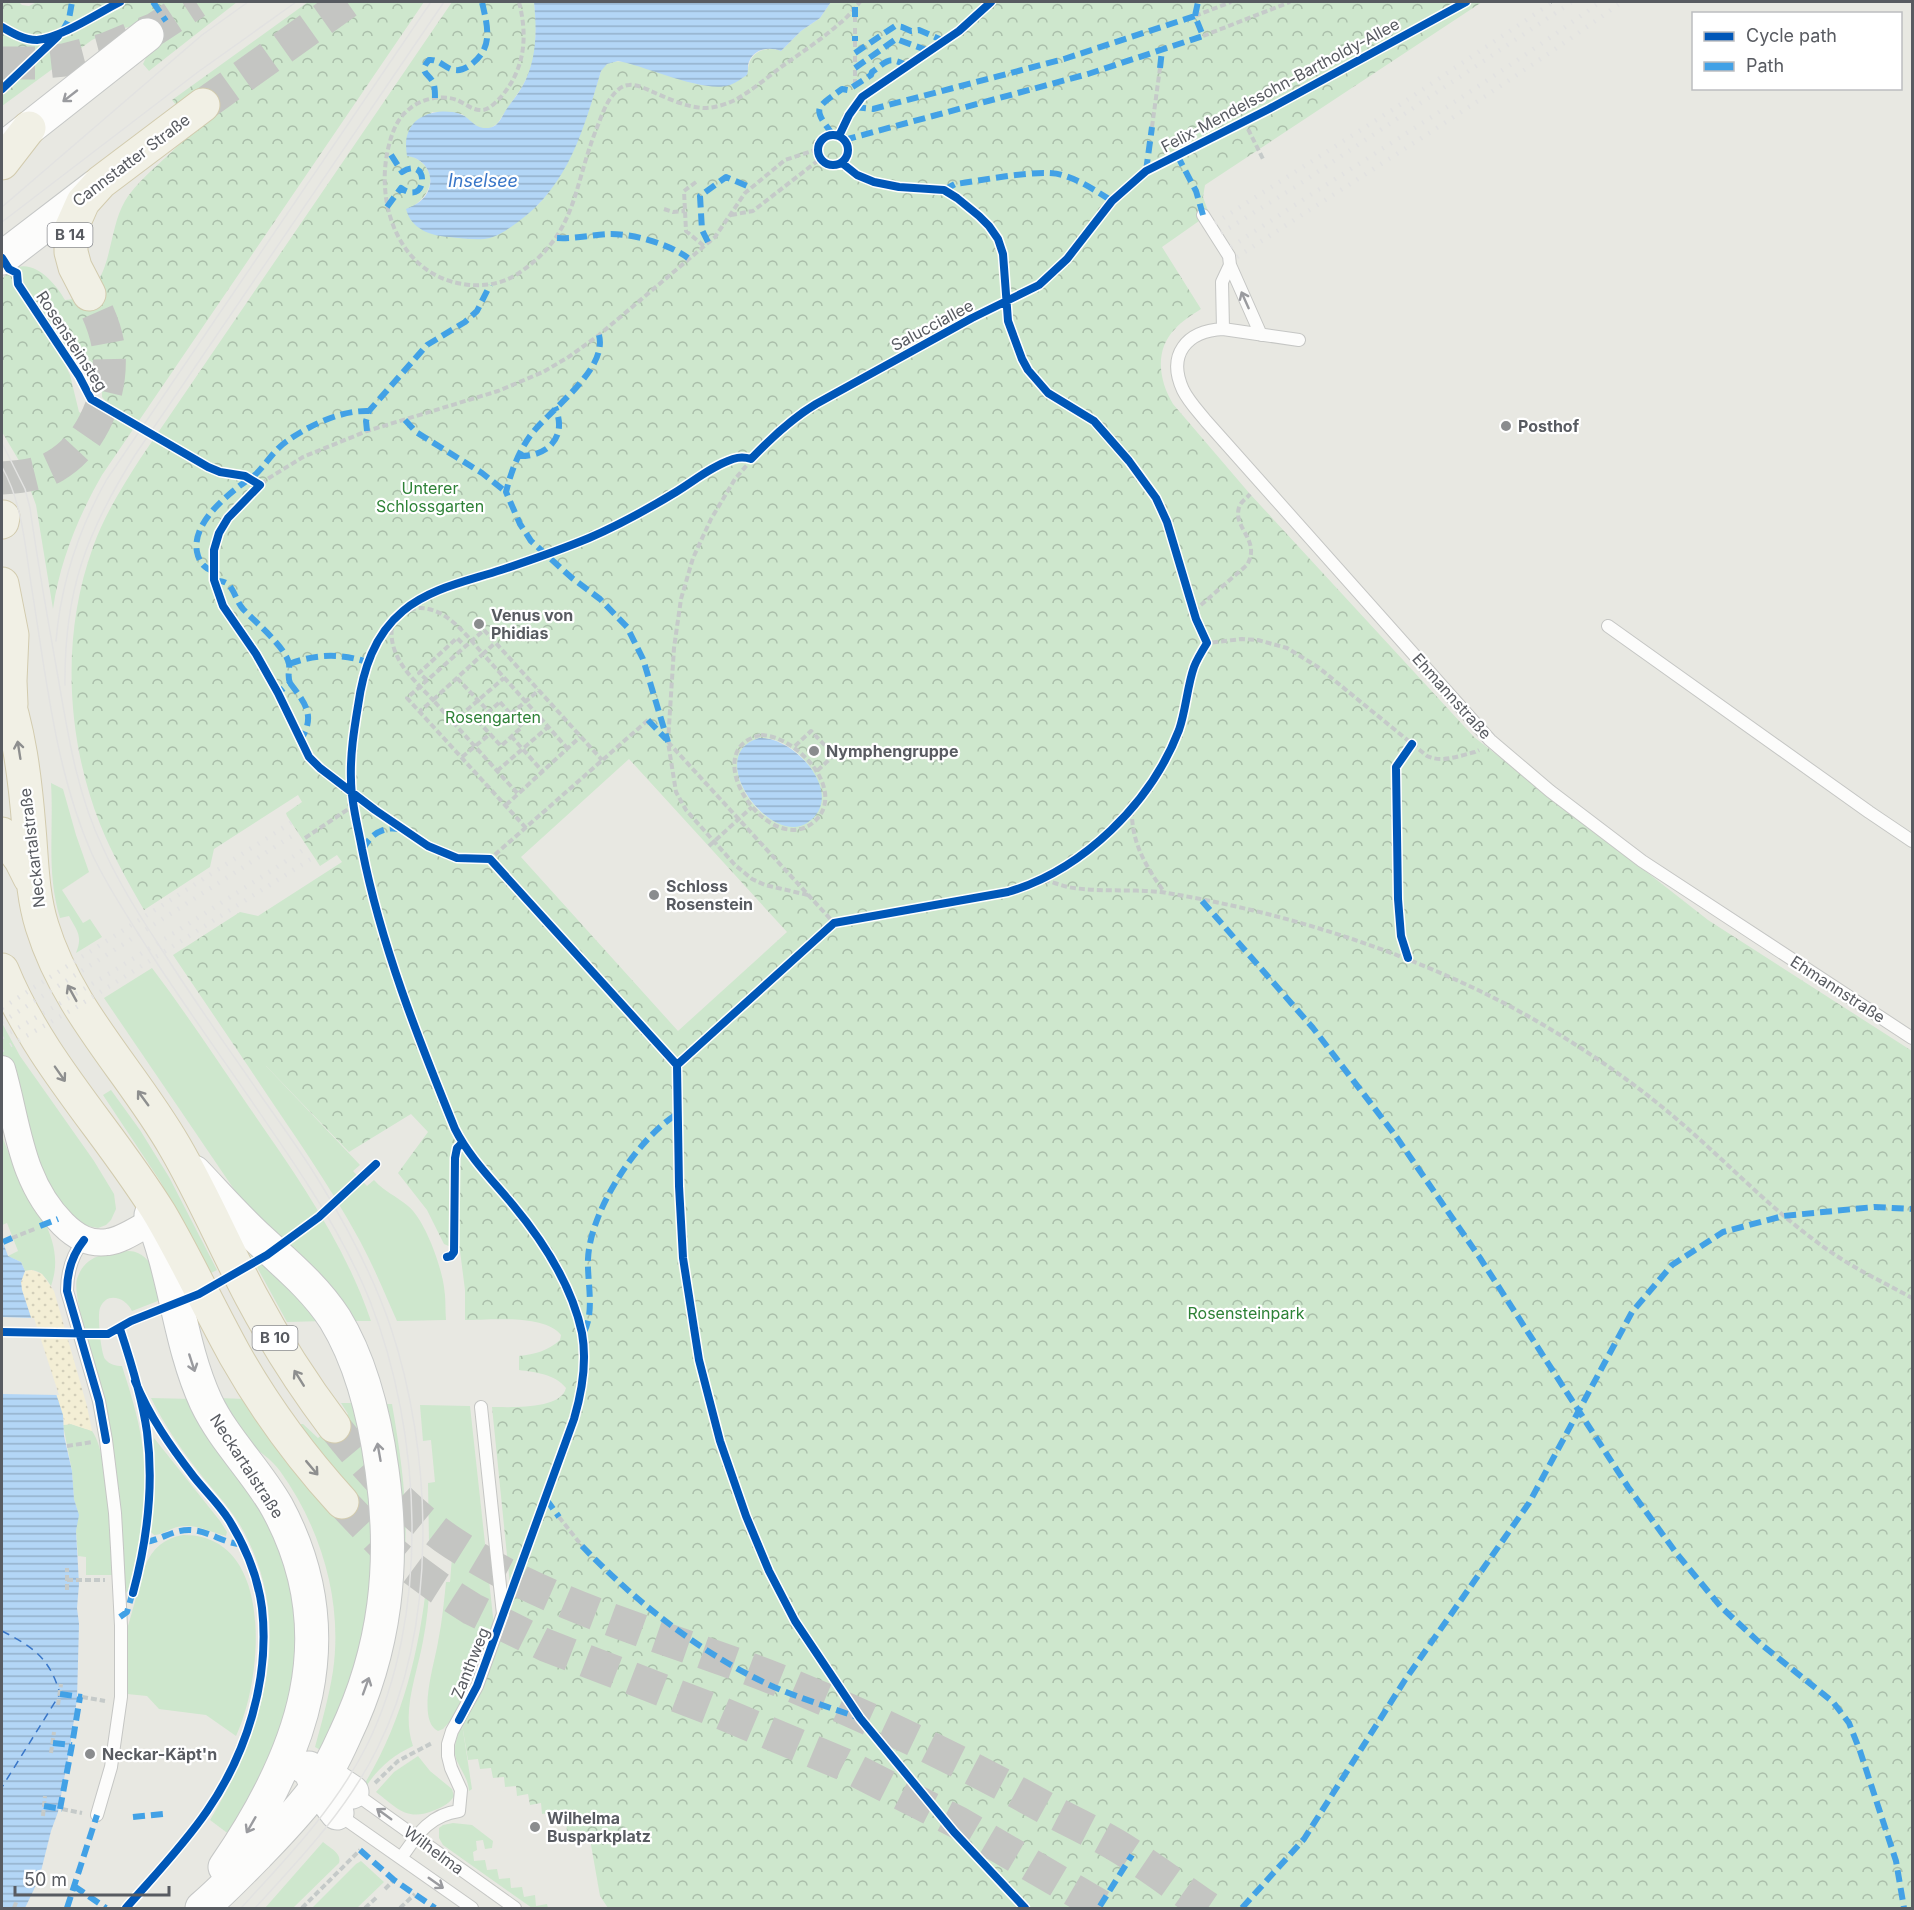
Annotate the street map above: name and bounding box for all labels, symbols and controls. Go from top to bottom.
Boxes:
legend [1692,12,1902,90]
street label: Felix-Mendelssohn-Bartholdy-Allee [1157,13,1403,157]
text: Cycle path [1746,25,1837,46]
text: Path [1746,55,1784,76]
one-way arrow [62,89,78,102]
street label: Cannstatter Straße [68,109,194,211]
water label: Inselsee [448,170,518,191]
road number: B 14 [48,223,92,247]
street label: Rosensteinsteg [32,287,112,395]
one-way arrow [1239,291,1250,309]
street label: Salucciallee [888,295,976,355]
place label: Posthof [1518,416,1580,436]
marker: Posthof [1499,419,1513,433]
park label: Unterer Schlossgarten [376,478,484,516]
place label: Venus von Phidias [491,605,573,643]
marker: Venus von Phidias [472,617,486,631]
street label: Ehmannstraße [1408,649,1496,743]
park label: Rosengarten [445,707,541,727]
one-way arrow [14,741,25,760]
place label: Nymphengruppe [826,741,958,761]
marker: Nymphengruppe [807,744,821,758]
street label: Neckartalstraße [15,787,49,909]
place label: Schloss Rosenstein [666,876,753,914]
marker: Schloss Rosenstein [647,888,661,902]
street label: Ehmannstraße [1787,951,1889,1027]
one-way arrow [65,985,77,1002]
one-way arrow [54,1065,66,1081]
one-way arrow [137,1090,149,1106]
park label: Rosensteinpark [1187,1303,1305,1323]
road number: B 10 [252,1326,298,1350]
one-way arrow [187,1353,198,1372]
one-way arrow [293,1370,305,1387]
street label: Neckartalstraße [206,1410,288,1522]
one-way arrow [373,1442,384,1462]
one-way arrow [306,1460,319,1476]
street label: Zanthweg [447,1624,493,1702]
one-way arrow [361,1677,372,1695]
place label: Neckar-Käpt'n [102,1744,217,1764]
marker: Neckar-Käpt'n [83,1747,97,1761]
one-way arrow [376,1808,392,1821]
place label: Wilhelma Busparkplatz [547,1808,651,1846]
one-way arrow [245,1816,257,1833]
marker: Wilhelma Busparkplatz [528,1820,542,1834]
street label: Wilhelma [400,1822,468,1878]
scale bar [15,1859,170,1897]
text: 50 m [24,1869,67,1890]
one-way arrow [428,1877,444,1889]

